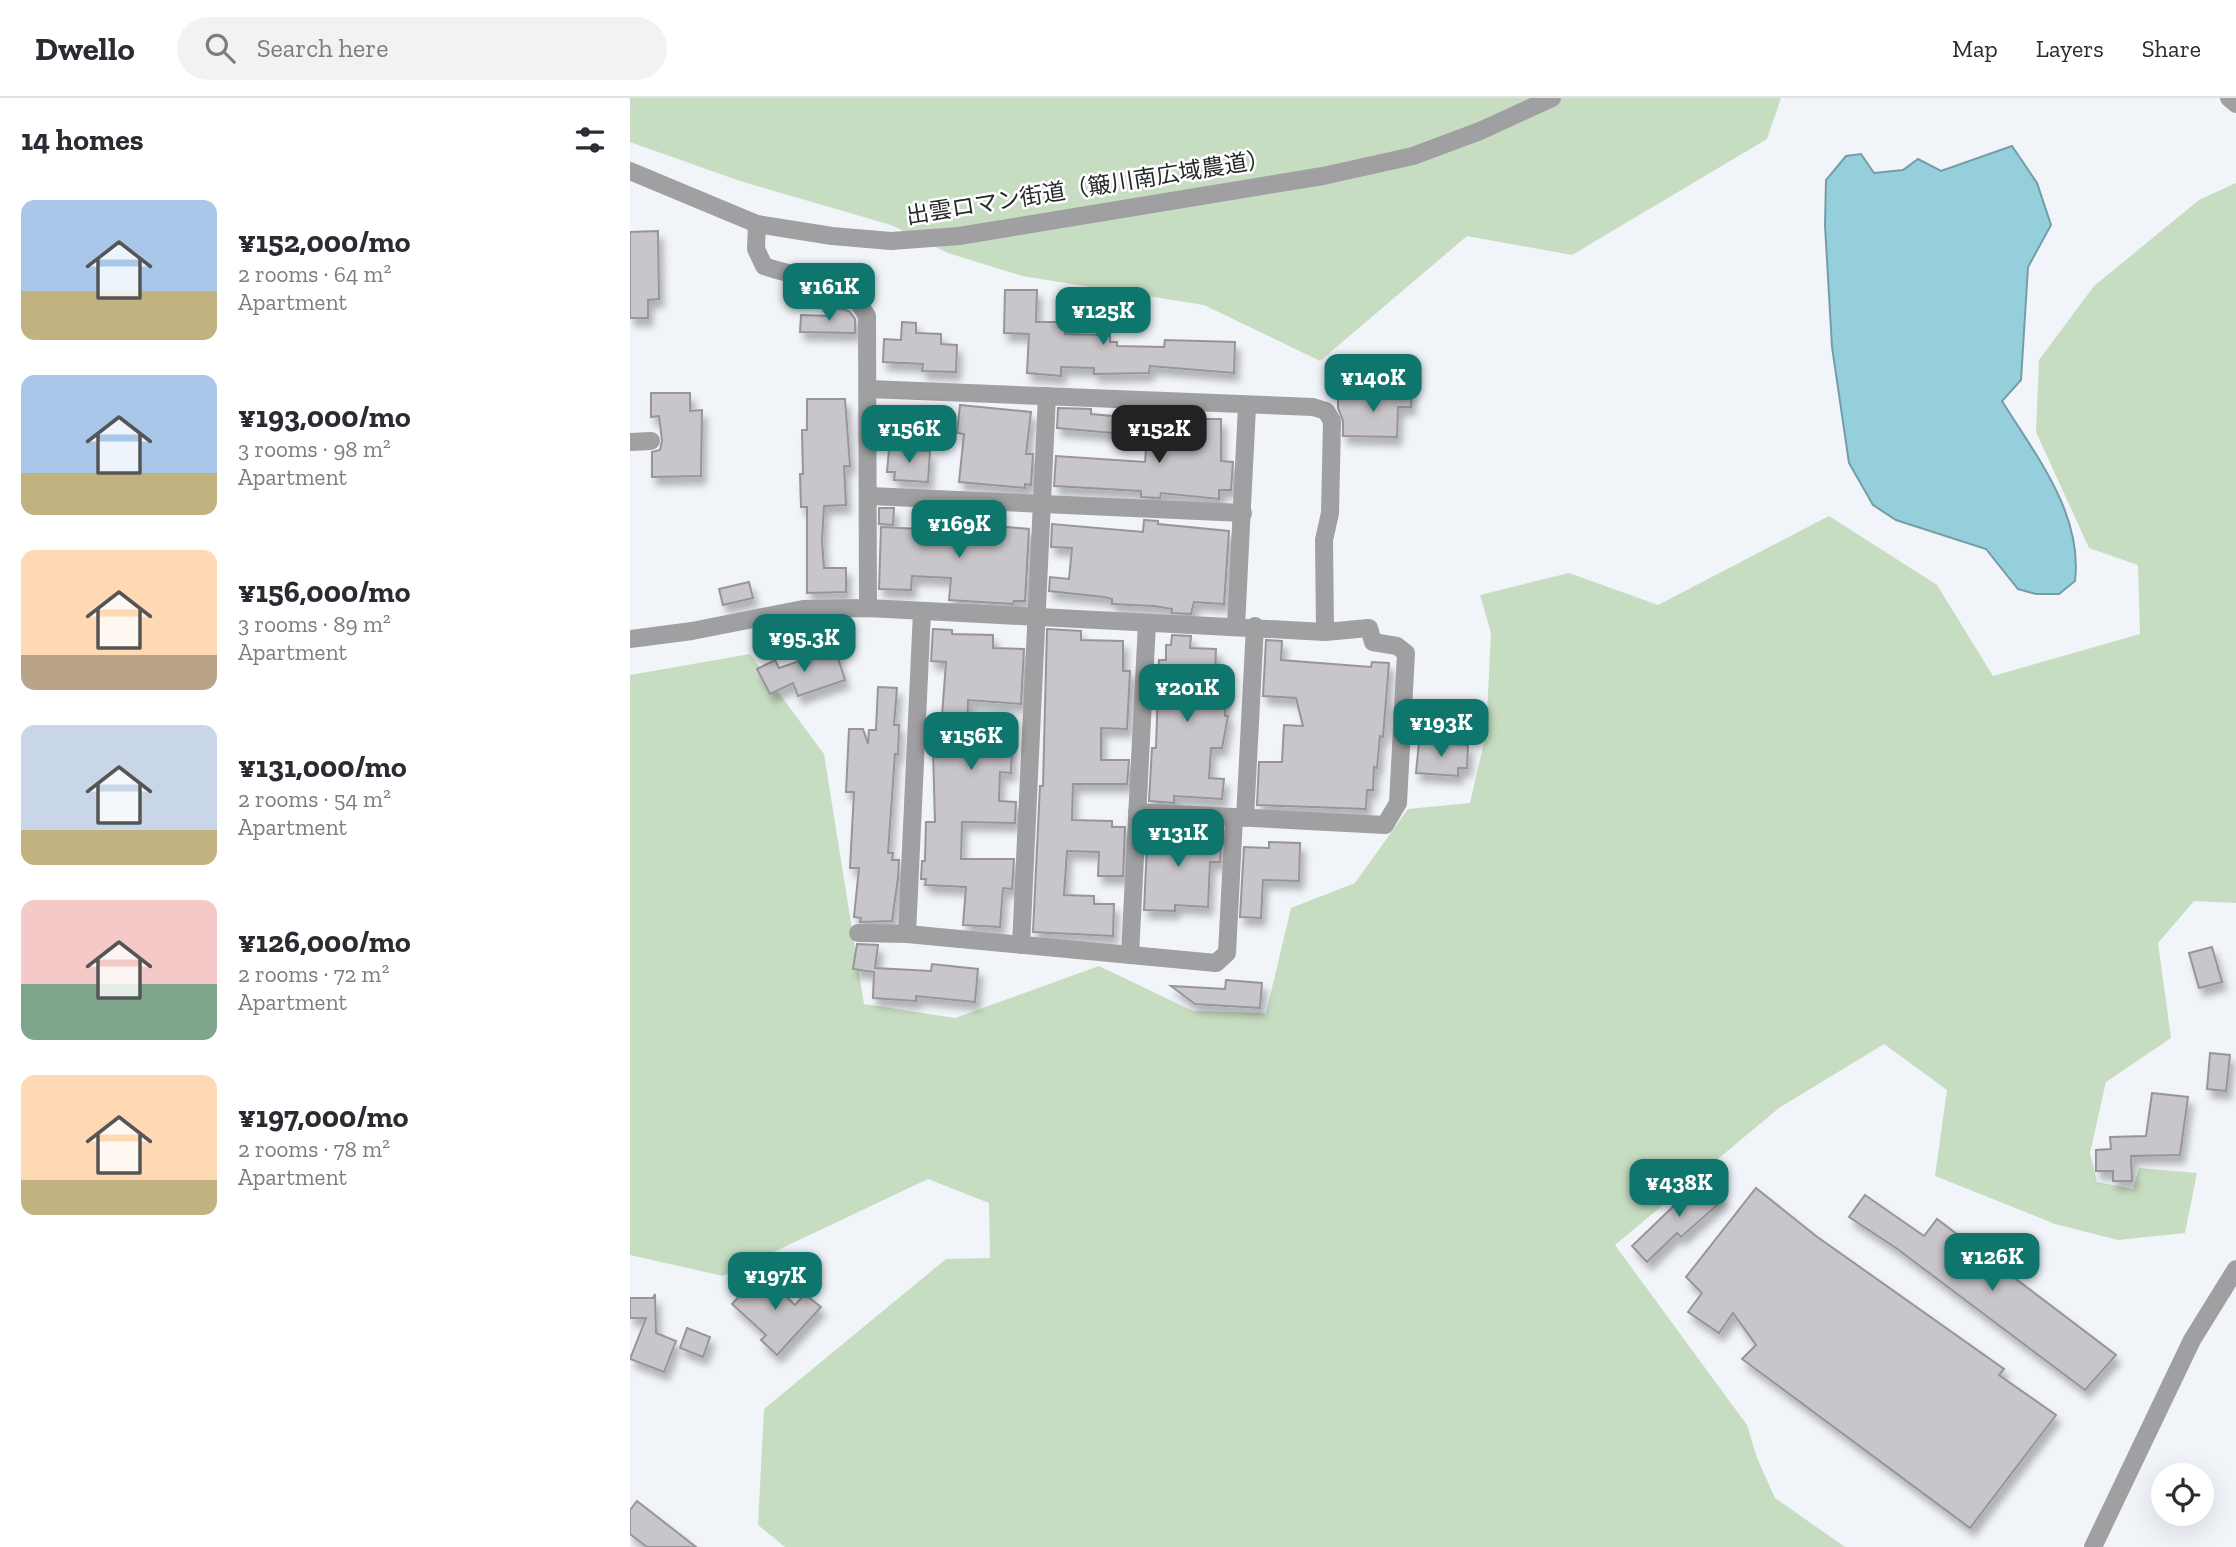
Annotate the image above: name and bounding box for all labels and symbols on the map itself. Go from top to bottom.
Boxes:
street label: 出雲ロマン街道（簸川南広域農道） [904,144,1272,230]
pin: ¥161K [780,264,878,323]
pin: ¥125K [1054,288,1152,347]
pin: ¥140K [1324,354,1422,414]
pin: ¥156K [860,406,958,465]
pin: ¥152K [1110,406,1208,465]
pin: ¥169K [910,500,1008,560]
pin: ¥95.3K [747,614,861,674]
pin: ¥201K [1138,664,1236,724]
pin: ¥193K [1392,700,1490,759]
pin: ¥156K [922,712,1020,772]
pin: ¥131K [1129,810,1227,869]
pin: ¥438K [1630,1160,1728,1219]
pin: ¥126K [1943,1234,2041,1293]
pin: ¥197K [726,1252,824,1312]

